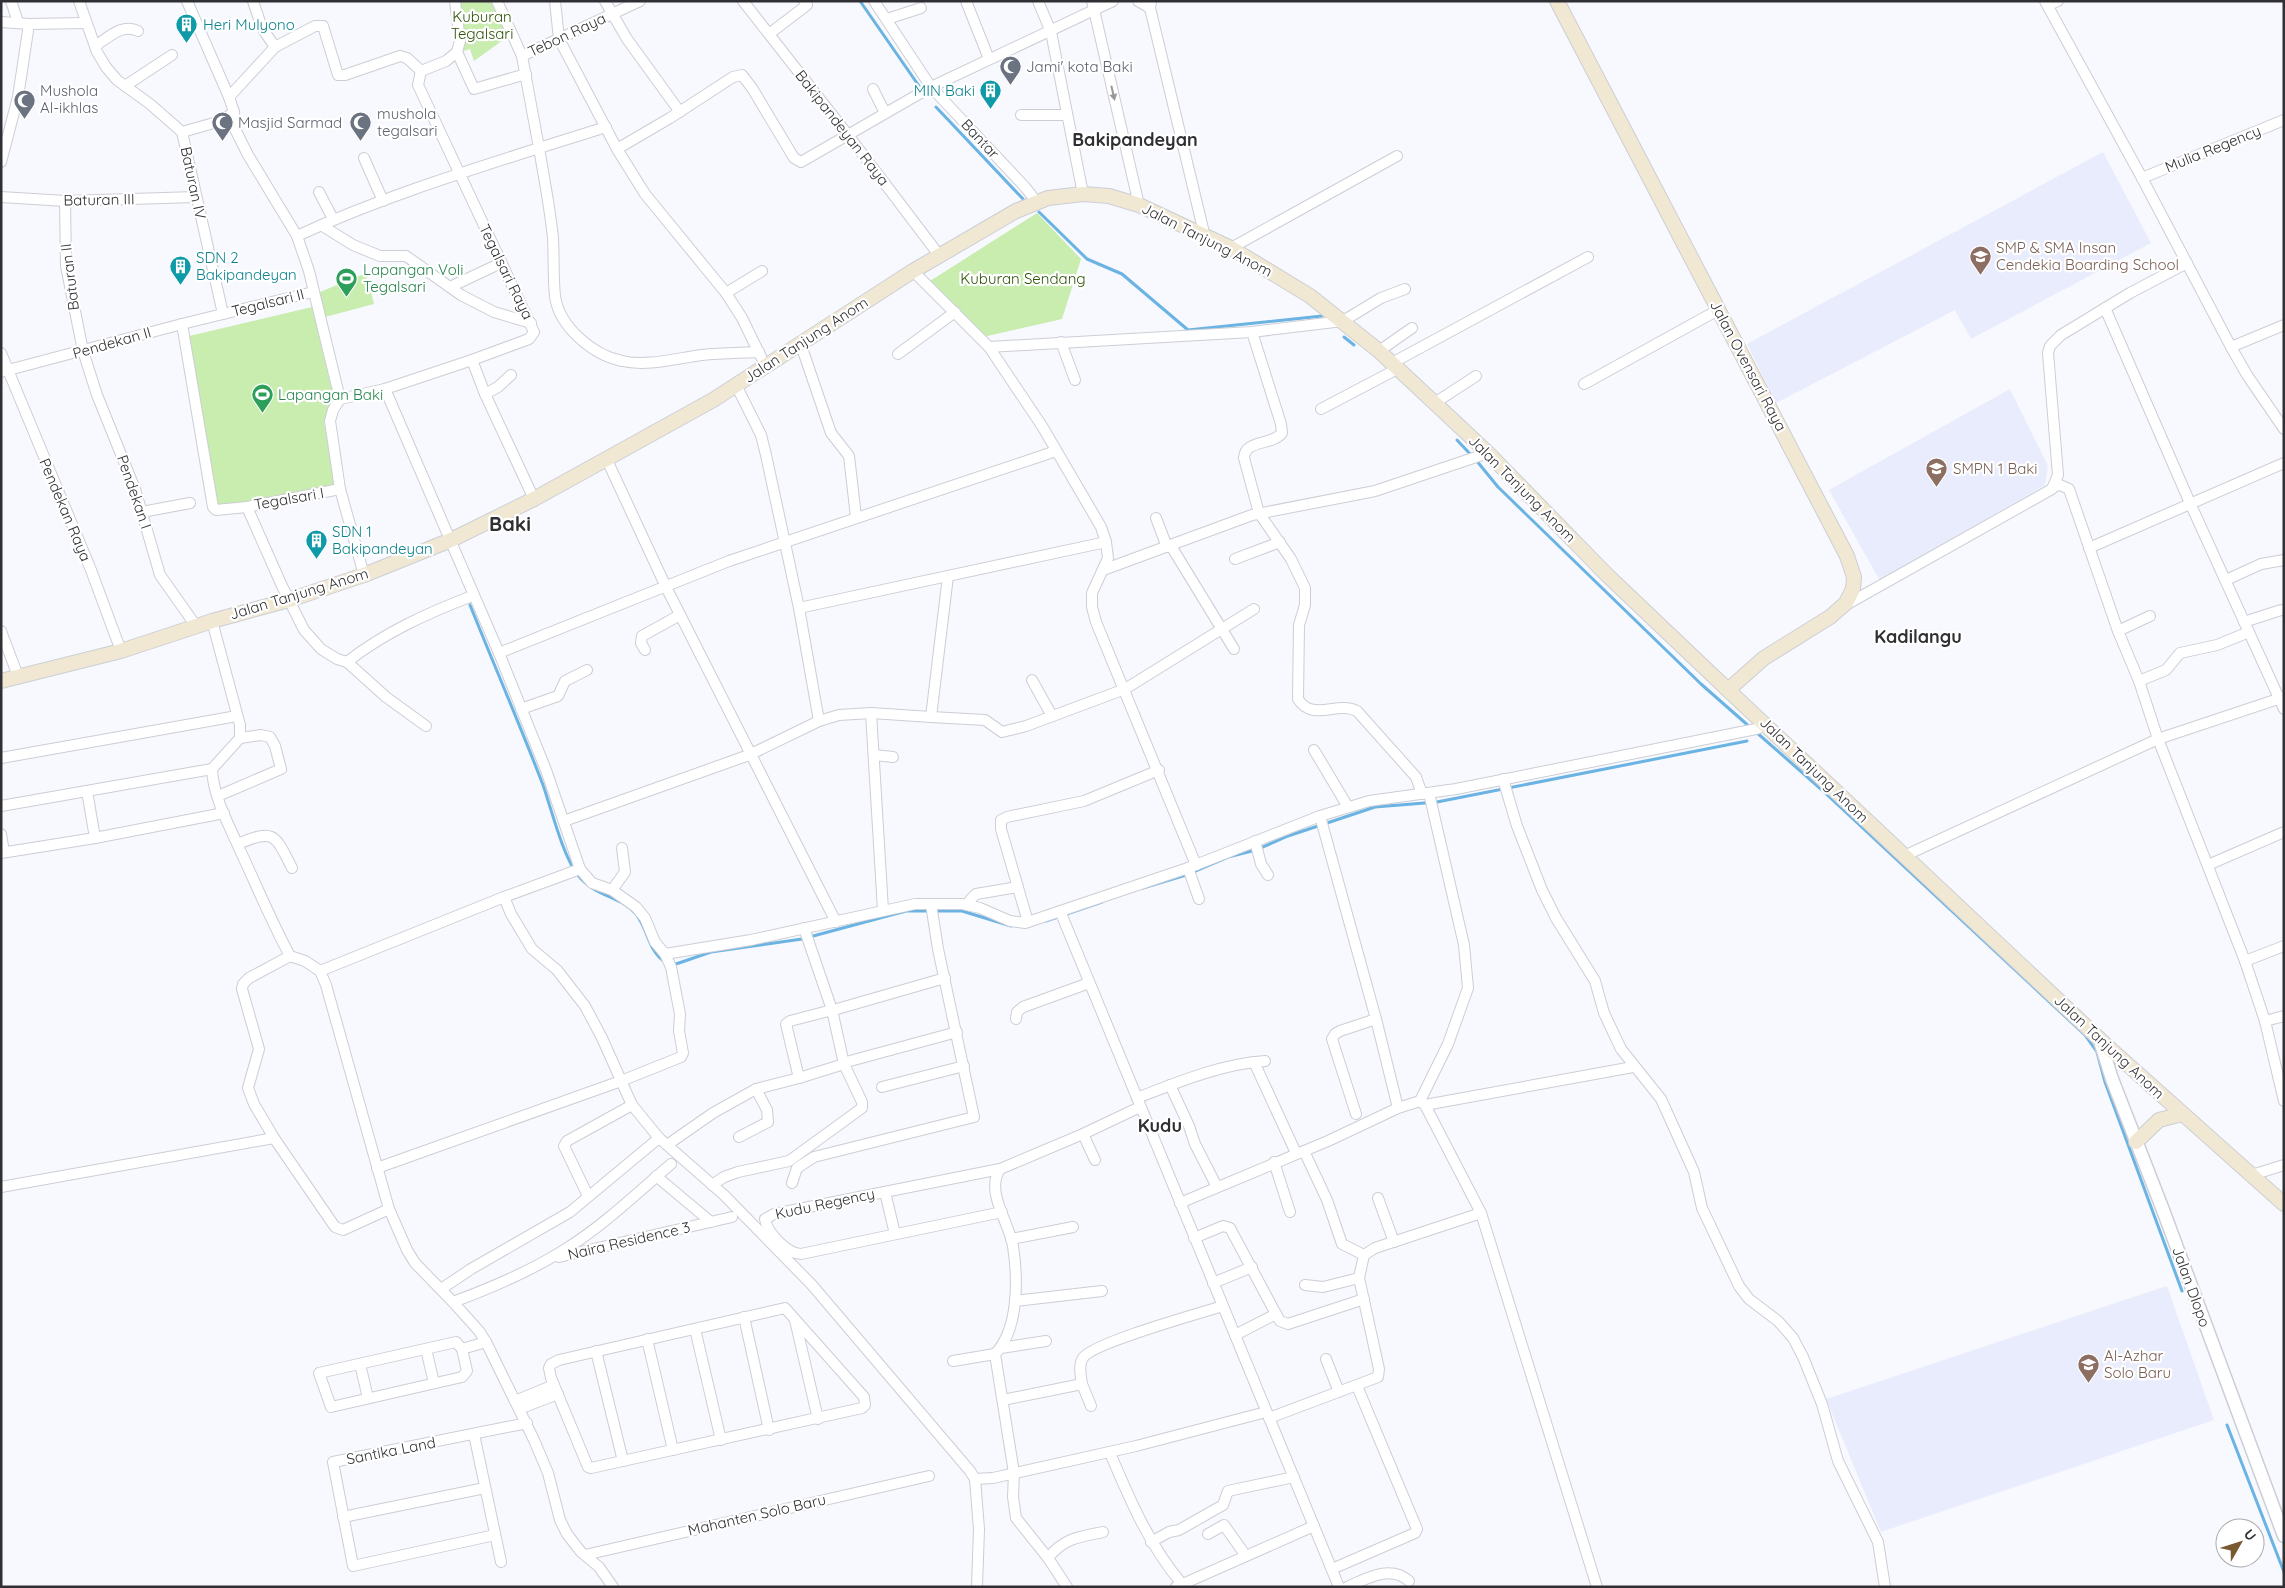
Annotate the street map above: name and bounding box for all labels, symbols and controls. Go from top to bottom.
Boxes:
park label: Kuburan Tegalsari [451,7,513,43]
street label: Tebon Raya [525,8,609,61]
building icon: Heri Mulyono [175,13,199,44]
place label: Heri Mulyono [203,15,295,34]
mosque icon: Jami' kota Baki [998,55,1022,86]
place label: Jami' kota Baki [1026,57,1133,76]
street label: Bakipandeyan Raya [791,66,893,189]
building icon: MIN Baki [979,79,1003,110]
place label: Mushola Al-ikhlas [40,81,98,117]
place label: MIN Baki [914,81,975,100]
one-way arrow [1109,86,1117,101]
mosque icon: Mushola Al-ikhlas [12,88,36,119]
place label: mushola tegalsari [377,104,437,140]
mosque icon: Masjid Sarmad [210,111,234,142]
mosque icon: mushola tegalsari [349,111,373,142]
place label: Masjid Sarmad [238,113,342,132]
street label: Bantar [957,115,1004,163]
street label: Mulia Regency [2162,121,2263,176]
district label: Bakipandeyan [1072,128,1198,151]
street label: Baturan IV [177,145,210,221]
street label: Baturan III [63,189,135,210]
street label: Jalan Tanjung Anom [1139,198,1276,281]
street label: Tegalsari Raya [475,221,538,323]
place label: SMP & SMA Insan Cendekia Boarding School [1996,238,2179,274]
street label: Baturan II [56,242,83,312]
school or university icon: SMP & SMA Insan Cendekia Boarding School [1968,245,1992,276]
place label: SDN 2 Bakipandeyan [196,248,297,284]
building icon: SDN 2 Bakipandeyan [168,255,192,286]
place label: Lapangan Voli Tegalsari [363,260,463,296]
sports icon: Lapangan Voli Tegalsari [335,267,359,298]
park label: Kuburan Sendang [960,269,1086,288]
street label: Tegalsari II [230,284,306,321]
street label: Jalan Tanjung Anom [740,292,871,387]
street label: Jalan Ovensari Raya [1706,297,1791,435]
street label: Pendekan II [70,322,153,363]
sports icon: Lapangan Baki [250,383,274,414]
place label: Lapangan Baki [278,385,383,404]
street label: Jalan Tanjung Anom [1465,431,1580,546]
street label: Pendekan I [113,452,156,531]
street label: Pendekan Raya [35,455,96,564]
school or university icon: SMPN 1 Baki [1925,457,1949,488]
place label: SMPN 1 Baki [1953,459,2038,478]
street label: Tegalsari I [253,483,325,514]
district label: Baki [489,511,531,536]
place label: SDN 1 Bakipandeyan [332,522,433,558]
building icon: SDN 1 Bakipandeyan [304,529,328,560]
street label: Jalan Tanjung Anom [227,563,371,624]
district label: Kadilangu [1874,625,1962,648]
street label: Jalan Tanjung Anom [1756,713,1873,827]
street label: Jalan Tanjung Anom [2050,991,2169,1103]
district label: Kudu [1138,1114,1182,1137]
street label: Kudu Regency [773,1184,876,1223]
street label: Naira Residence 3 [566,1217,692,1264]
street label: Jalan Dlopo [2168,1244,2215,1330]
place label: Al-Azhar Solo Baru [2104,1346,2171,1382]
school or university icon: Al-Azhar Solo Baru [2076,1353,2100,1384]
street label: Santika Land [345,1433,437,1468]
street label: Mahanten Solo Baru [686,1489,828,1540]
north arrow [2215,1518,2265,1568]
text: U [2240,1525,2260,1544]

